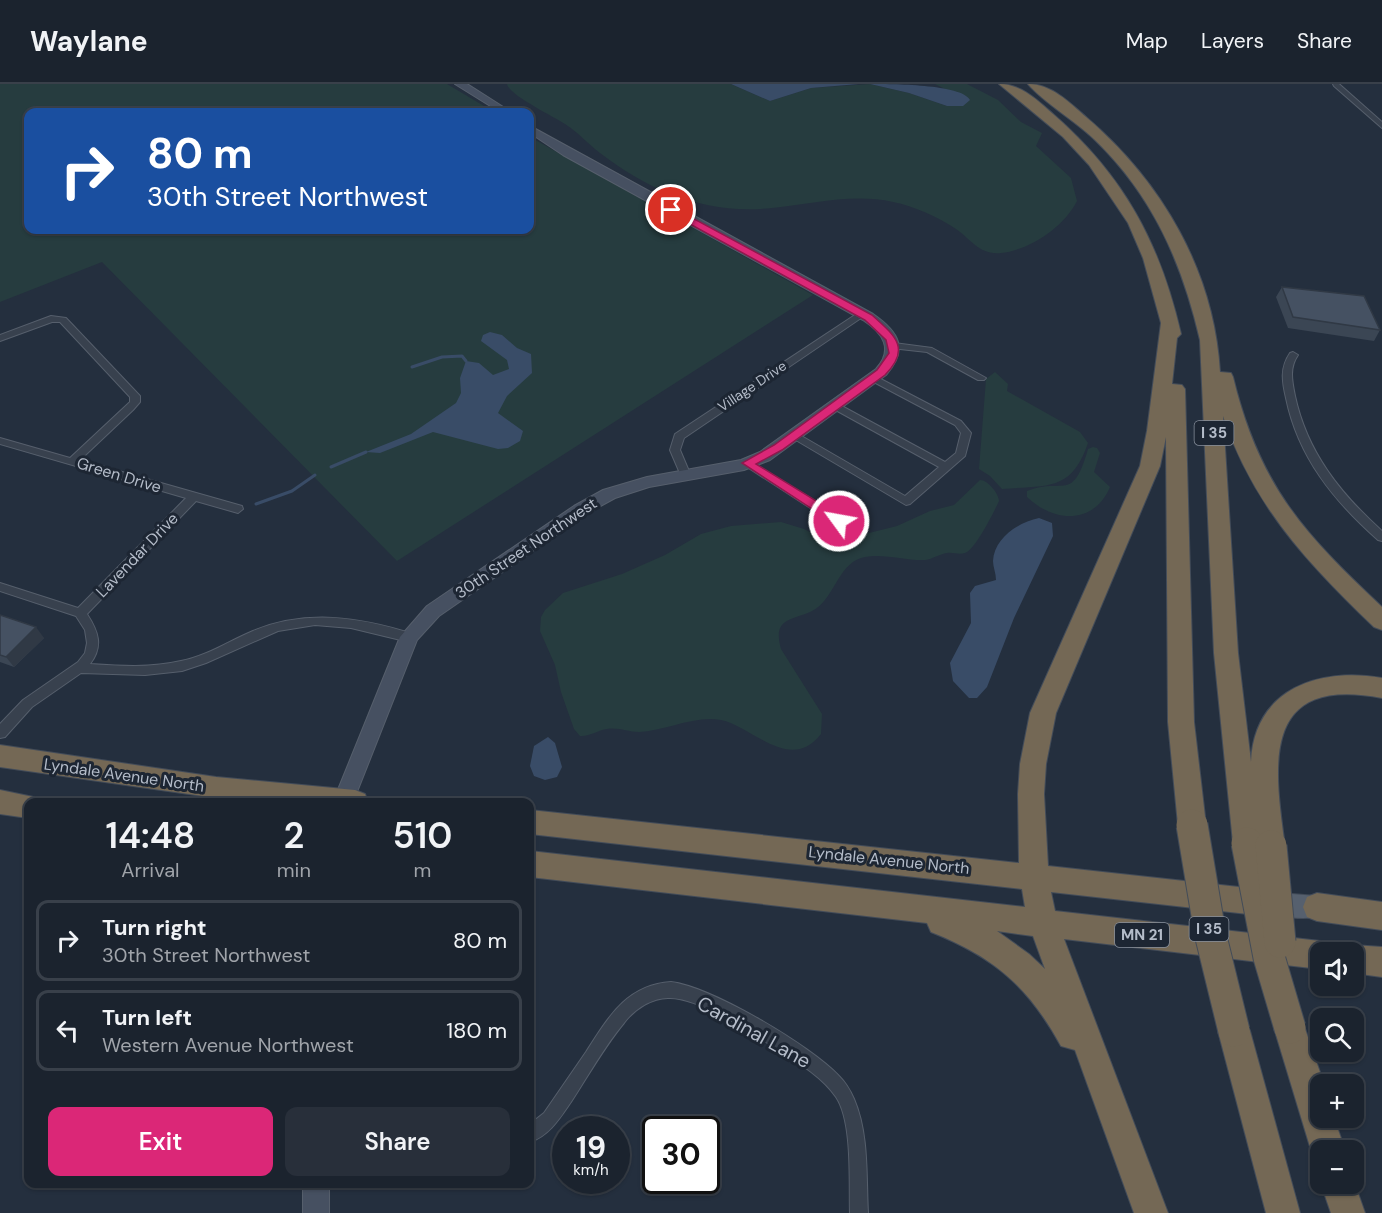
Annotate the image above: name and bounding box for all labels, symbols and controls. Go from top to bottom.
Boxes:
text: Waylane [30,23,148,60]
text: Map [1126,27,1168,55]
text: Layers [1201,27,1264,55]
text: Share [1297,27,1352,55]
text: 80 m [147,126,253,181]
icon: right [48,132,126,210]
text: 30th Street Northwest [147,179,428,214]
pin [645,184,696,235]
icon: arrive [654,193,687,226]
street label: Village Drive [714,356,790,416]
road number: I 35 [1194,421,1234,445]
street label: Green Drive [74,452,164,498]
position arrow [807,489,871,553]
street label: 30th Street Northwest [451,493,601,603]
street label: Lavendar Drive [91,508,183,602]
street label: Lyndale Avenue North [42,753,206,797]
text: 14:48 [106,812,195,859]
text: 2 [283,812,304,859]
text: 510 [392,812,452,859]
street label: Lyndale Avenue North [807,841,971,879]
text: Arrival [121,857,180,883]
text: min [277,857,311,883]
text: m [414,857,431,883]
text: Turn right [102,913,207,942]
road number: I 35 [1190,917,1228,941]
road number: MN 21 [1115,923,1169,947]
icon: right [51,924,84,957]
text: 80 m [453,926,507,955]
text: 30th Street Northwest [102,942,310,968]
map controls [1310,942,1364,1194]
button: sound [1310,942,1364,996]
street label: Cardinal Lane [693,990,815,1074]
text: Turn left [102,1003,192,1032]
button: search [1310,1008,1364,1062]
icon: left [51,1014,84,1047]
text: 180 m [446,1016,507,1045]
text: Western Avenue Northwest [102,1032,354,1058]
button: + [1310,1074,1364,1128]
button: Exit [48,1107,273,1176]
button: Share [285,1107,510,1176]
speed limit sign: 30 [642,1116,720,1194]
text: 19 [576,1128,606,1167]
button: − [1310,1140,1364,1194]
text: km/h [573,1160,609,1180]

